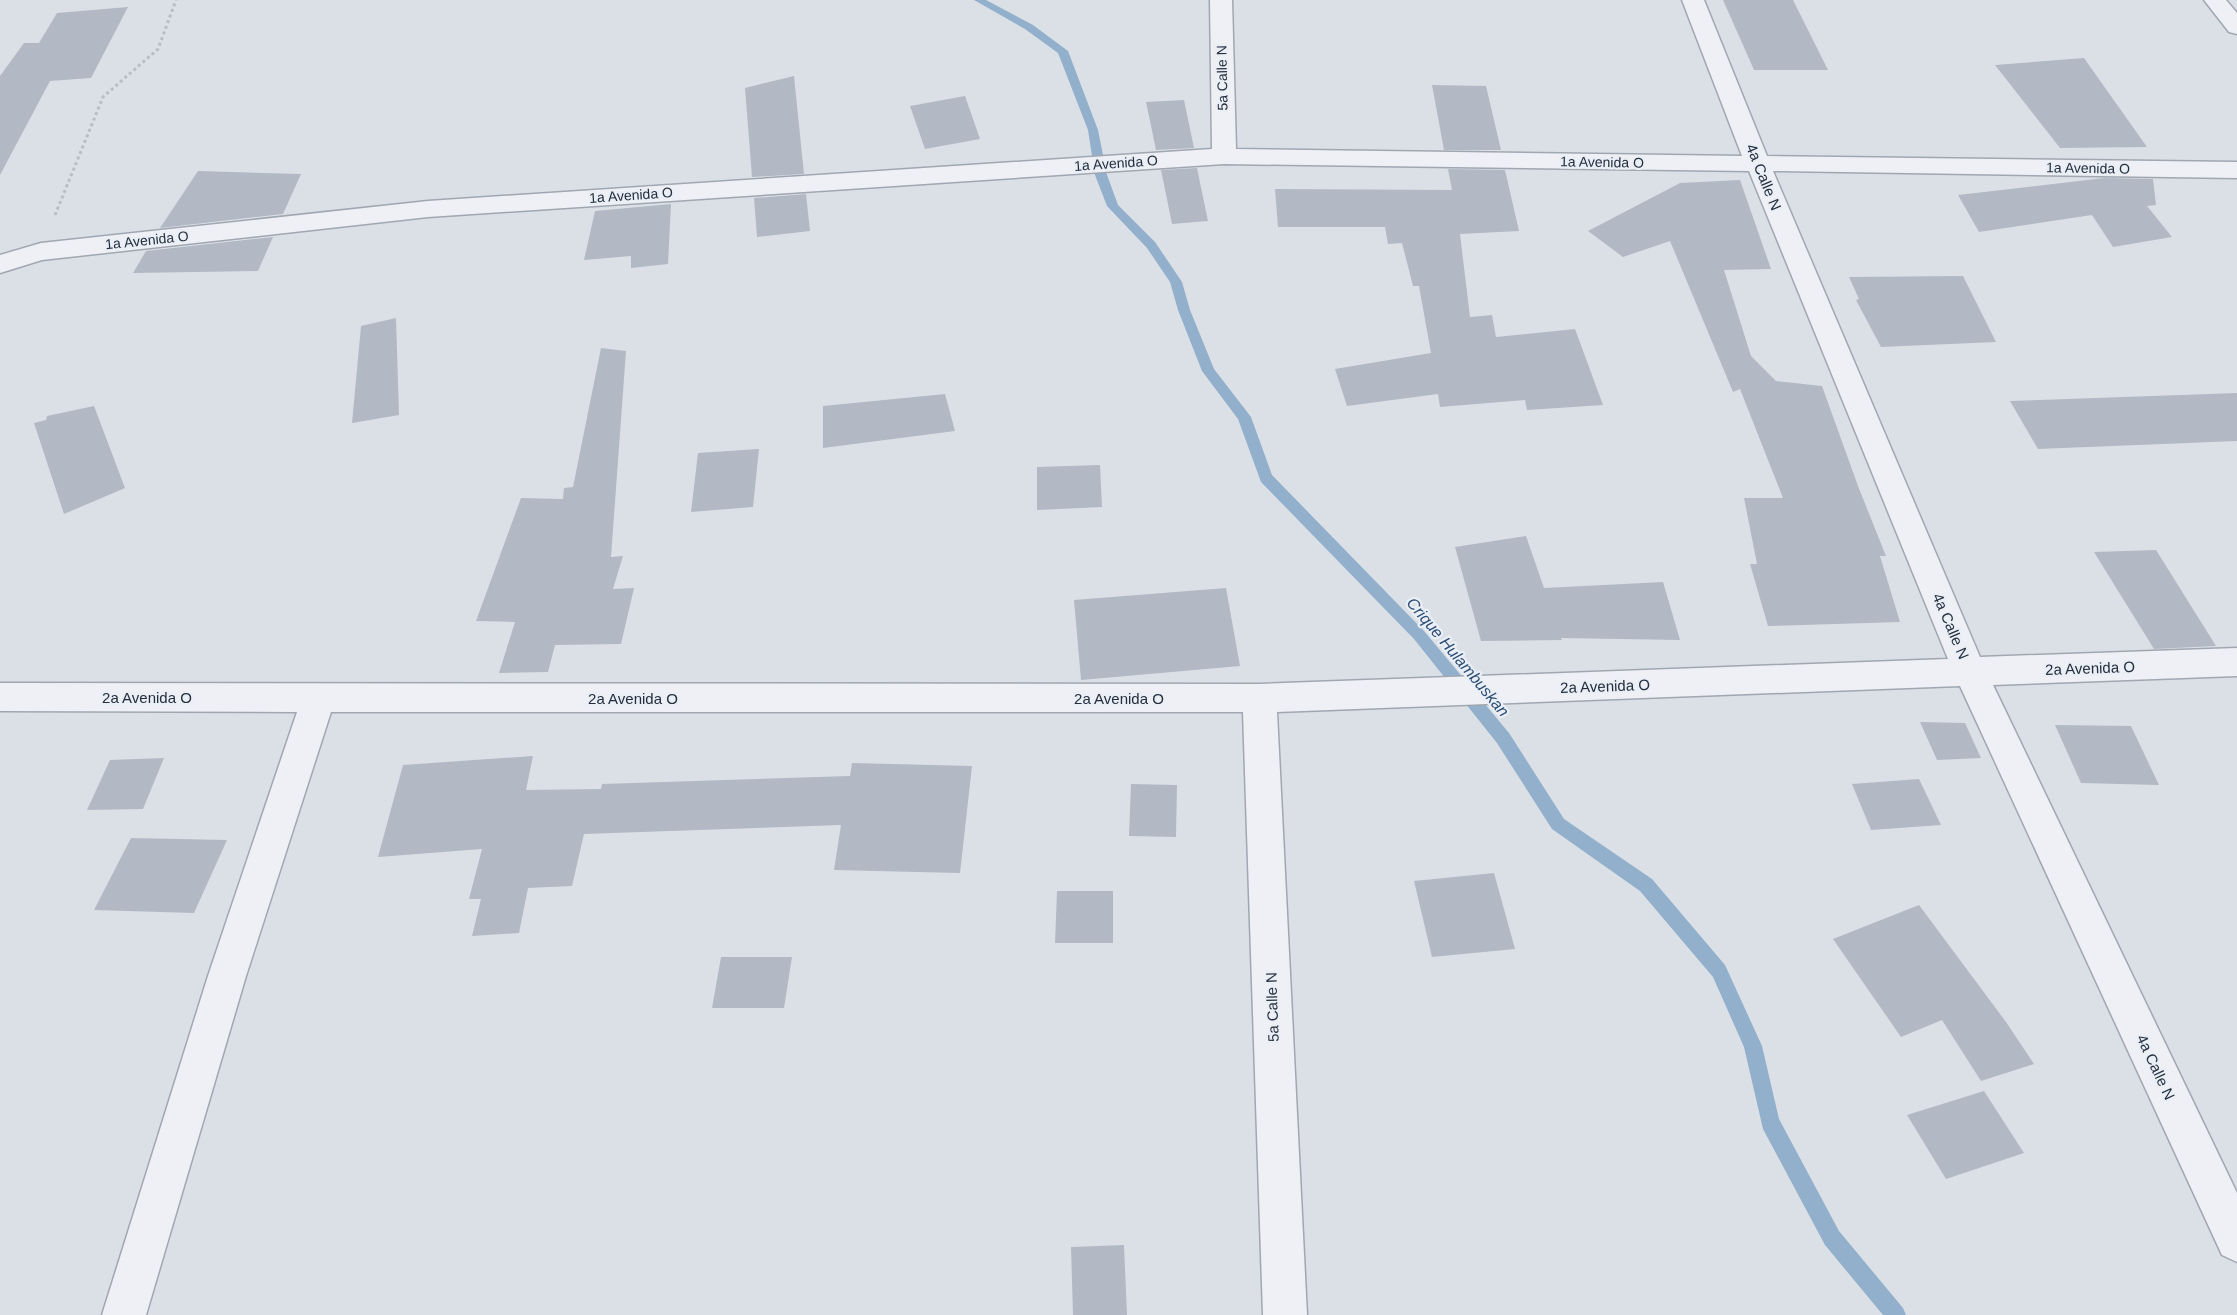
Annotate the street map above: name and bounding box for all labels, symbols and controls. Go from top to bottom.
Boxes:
street label: 5a Calle N [1213,45,1231,111]
street label: 4a Calle N [1743,141,1785,213]
street label: 1a Avenida O [1074,152,1158,174]
street label: 1a Avenida O [1560,153,1644,171]
street label: 1a Avenida O [2046,159,2130,177]
street label: 1a Avenida O [589,184,673,206]
street label: 1a Avenida O [104,228,190,252]
street label: 4a Calle N [1929,590,1973,662]
water label: Crique Hulambuskan [1403,594,1513,720]
street label: 2a Avenida O [2045,658,2135,678]
street label: 2a Avenida O [1560,676,1650,696]
street label: 2a Avenida O [102,689,192,706]
street label: 2a Avenida O [588,690,678,707]
street label: 2a Avenida O [1074,690,1164,707]
street label: 5a Calle N [1262,972,1282,1042]
street label: 4a Calle N [2133,1032,2179,1102]

